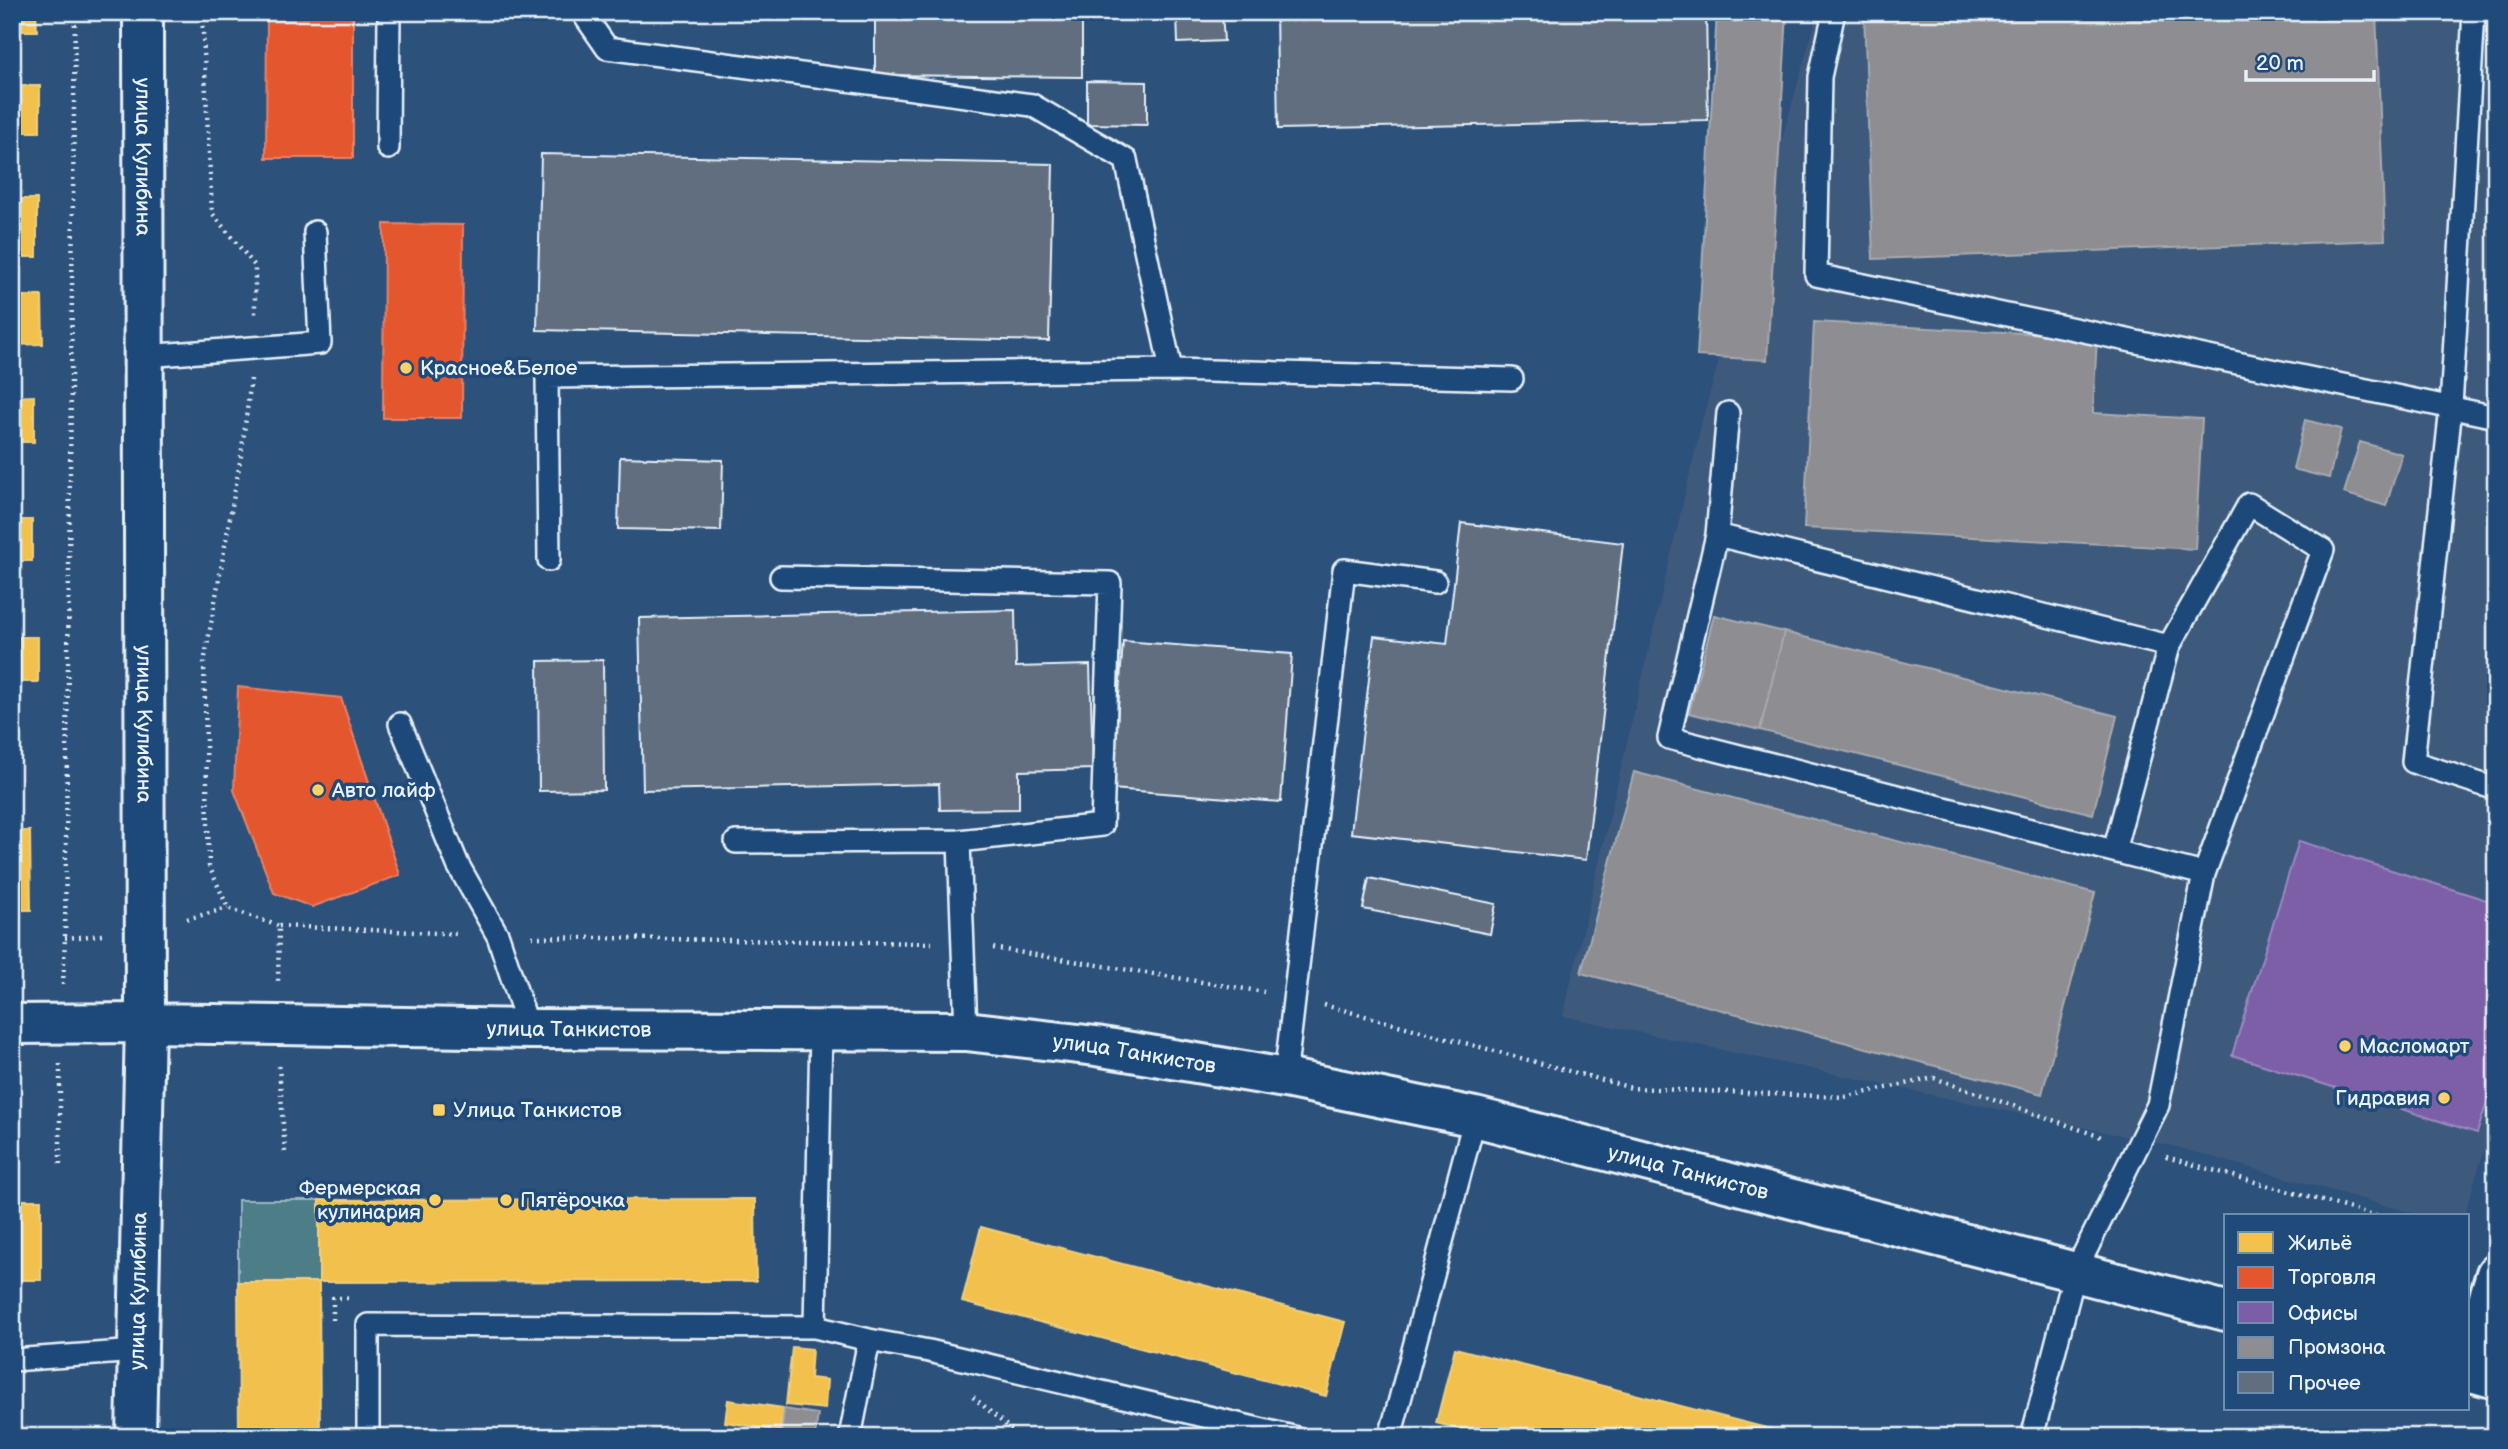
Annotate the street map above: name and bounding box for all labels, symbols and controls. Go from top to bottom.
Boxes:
scale bar [2246,38,2373,82]
text: 20 m [2256,51,2304,76]
street label: улица Кулибина [130,78,155,237]
place label: Красное&Белое [420,356,578,381]
marker: Красное&Белое [398,360,414,376]
street label: улица Кулибина [131,645,157,804]
place label: Авто лайф [331,778,436,803]
marker: Авто лайф [310,782,326,798]
street label: улица Танкистов [486,1016,651,1043]
street label: улица Танкистов [1051,1029,1218,1079]
place label: Масломарт [2359,1034,2470,1059]
marker: Масломарт [2337,1038,2353,1054]
place label: Гидравия [2335,1086,2430,1111]
marker: Гидравия [2436,1090,2452,1106]
place label: Улица Танкистов [453,1098,622,1123]
marker: Улица Танкистов [431,1102,447,1118]
street label: улица Танкистов [1605,1140,1771,1205]
place label: Фермерская кулинария [299,1176,421,1225]
place label: Пятёрочка [520,1188,626,1213]
marker: Фермерская кулинария [427,1192,443,1208]
marker: Пятёрочка [498,1192,514,1208]
street label: улица Кулибина [125,1211,152,1370]
legend [2224,1214,2470,1410]
text: Жильё [2288,1231,2352,1256]
text: Торговля [2288,1265,2376,1290]
text: Офисы [2288,1301,2358,1326]
text: Промзона [2288,1335,2386,1360]
text: Прочее [2288,1371,2361,1396]

